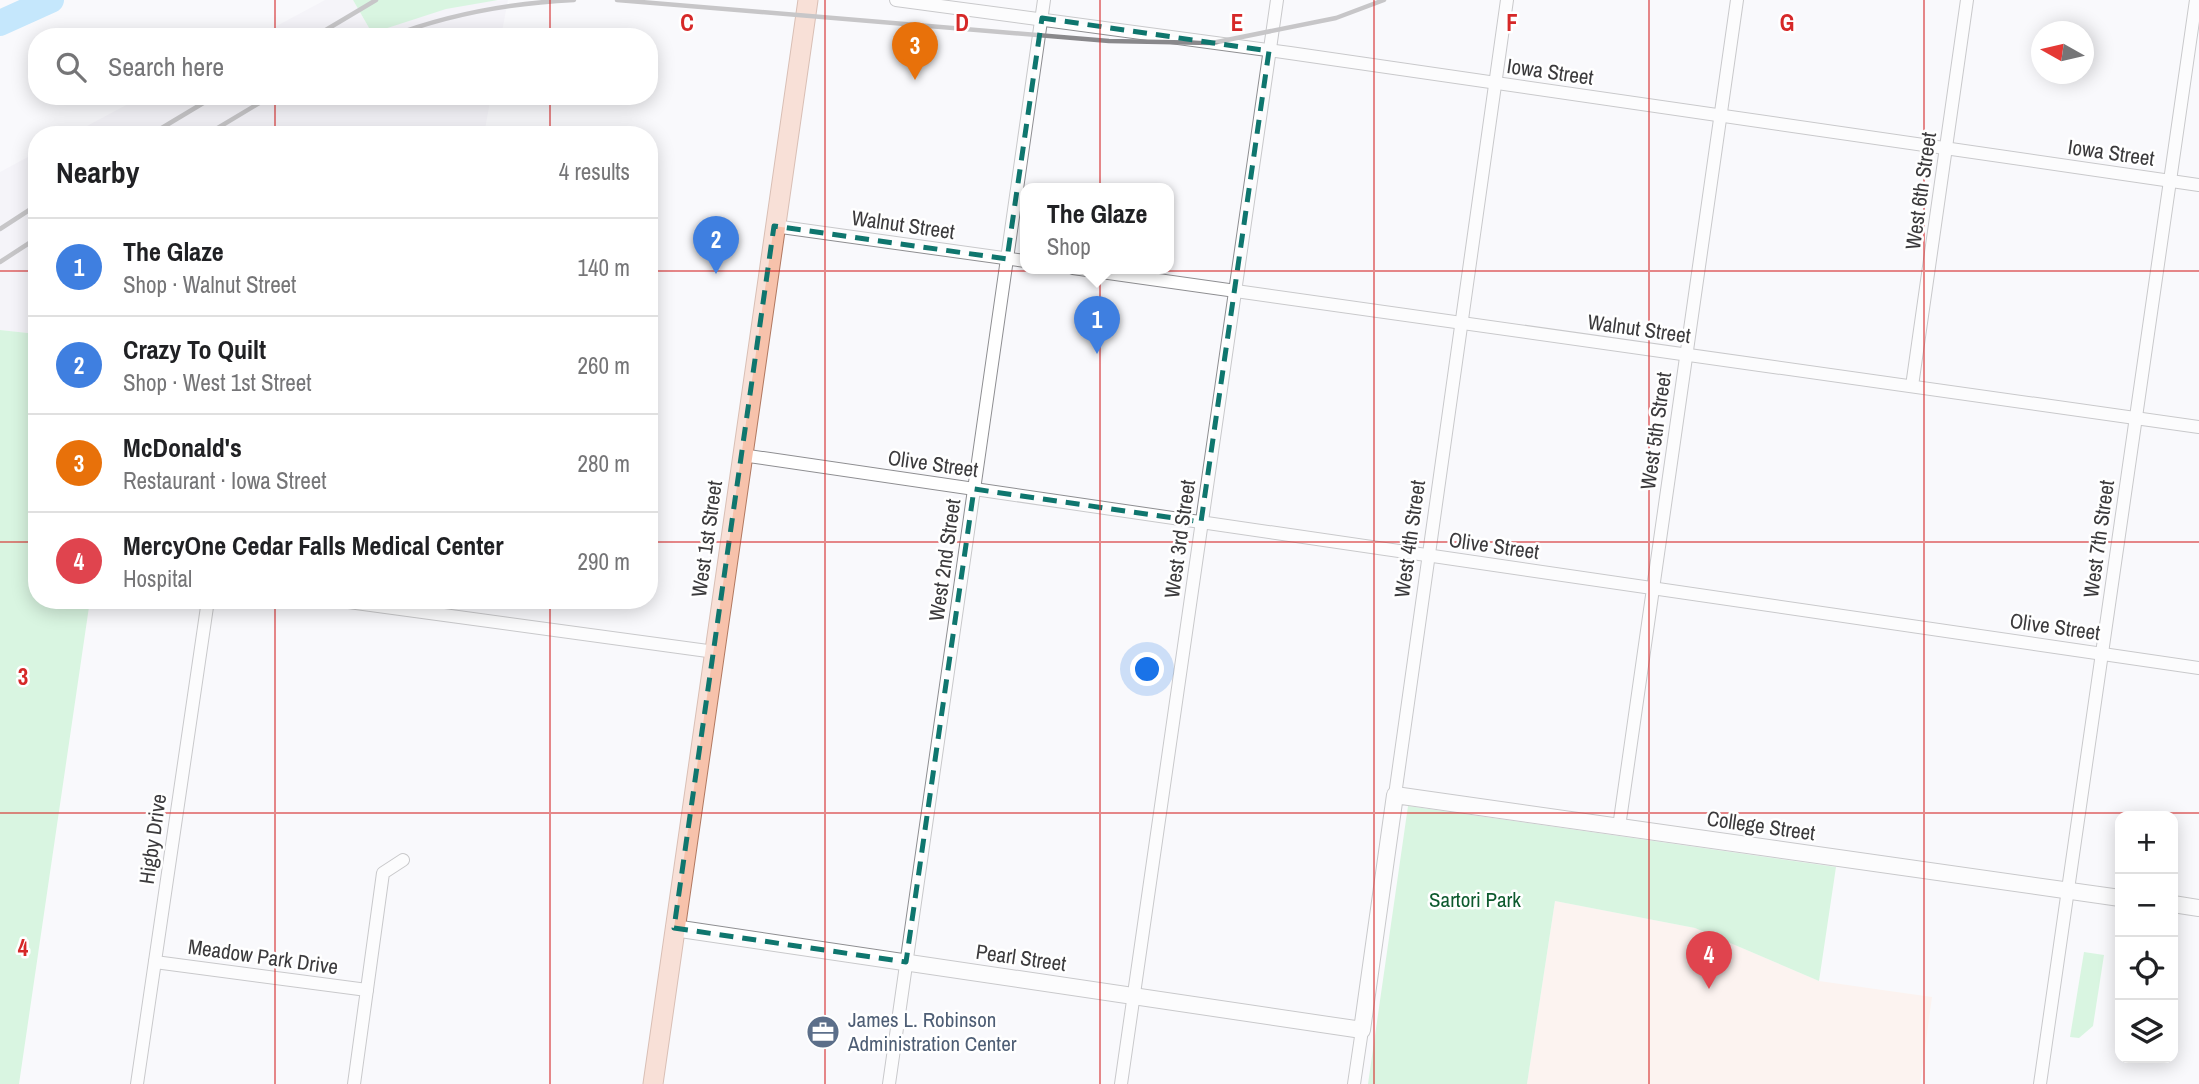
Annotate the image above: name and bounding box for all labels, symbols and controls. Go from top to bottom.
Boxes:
text: C [680,7,694,38]
text: D [955,7,969,38]
text: E [1231,7,1243,38]
text: F [1506,7,1518,38]
text: G [1780,7,1794,38]
north arrow [2031,21,2094,84]
pin: 3 [892,22,938,80]
search box [28,28,658,105]
icon: search [52,48,90,86]
text: Search here [108,49,224,84]
street label: Iowa Street [1505,51,1595,92]
street label: West 6th Street [1898,130,1943,252]
street label: Iowa Street [2066,132,2156,173]
text: Nearby [56,152,139,192]
text: 4 results [559,156,630,187]
popup [1020,183,1174,274]
text: The Glaze [1047,196,1147,231]
street label: Walnut Street [850,203,957,246]
pin: 2 [693,216,739,274]
text: Shop [1047,231,1091,262]
text: The Glaze [123,234,224,269]
text: 1 [74,252,84,283]
text: 140 m [578,252,630,283]
text: Shop · Walnut Street [123,269,296,300]
pin: 1 [1074,296,1120,354]
street label: Walnut Street [1586,307,1693,350]
text: Crazy To Quilt [123,332,266,367]
text: 2 [74,350,84,381]
text: 260 m [578,350,630,381]
text: Shop · West 1st Street [123,367,311,398]
street label: West 5th Street [1633,370,1678,492]
text: McDonald's [123,430,242,465]
street label: Olive Street [886,443,980,484]
text: 3 [74,448,84,479]
text: 280 m [578,448,630,479]
text: Restaurant · Iowa Street [123,465,326,496]
street label: West 3rd Street [1157,478,1202,600]
street label: West 4th Street [1387,478,1432,600]
street label: West 7th Street [2076,478,2121,600]
street label: West 1st Street [684,479,729,599]
street label: West 2nd Street [922,497,967,623]
street label: Olive Street [1447,525,1541,566]
text: MercyOne Cedar Falls Medical Center [123,528,504,563]
text: 4 [74,546,84,577]
text: 290 m [578,546,630,577]
text: Hospital [123,563,192,594]
street label: Olive Street [2008,606,2102,647]
your location [1130,652,1164,686]
text: 3 [18,661,28,692]
street label: Higby Drive [132,792,173,886]
street label: College Street [1705,804,1817,847]
map controls [2115,811,2178,1063]
button: + [2115,811,2178,874]
button: − [2115,874,2178,937]
park label: Sartori Park [1429,885,1521,914]
pin: 4 [1686,931,1732,989]
text: 4 [18,932,29,963]
street label: Meadow Park Drive [186,932,340,981]
street label: Pearl Street [974,937,1068,978]
button: locate [2115,937,2178,1000]
button: layers [2115,1000,2178,1063]
place label: James L. Robinson Administration Center [847,1005,1017,1058]
office icon: James L. Robinson Administration Center [804,1013,842,1051]

